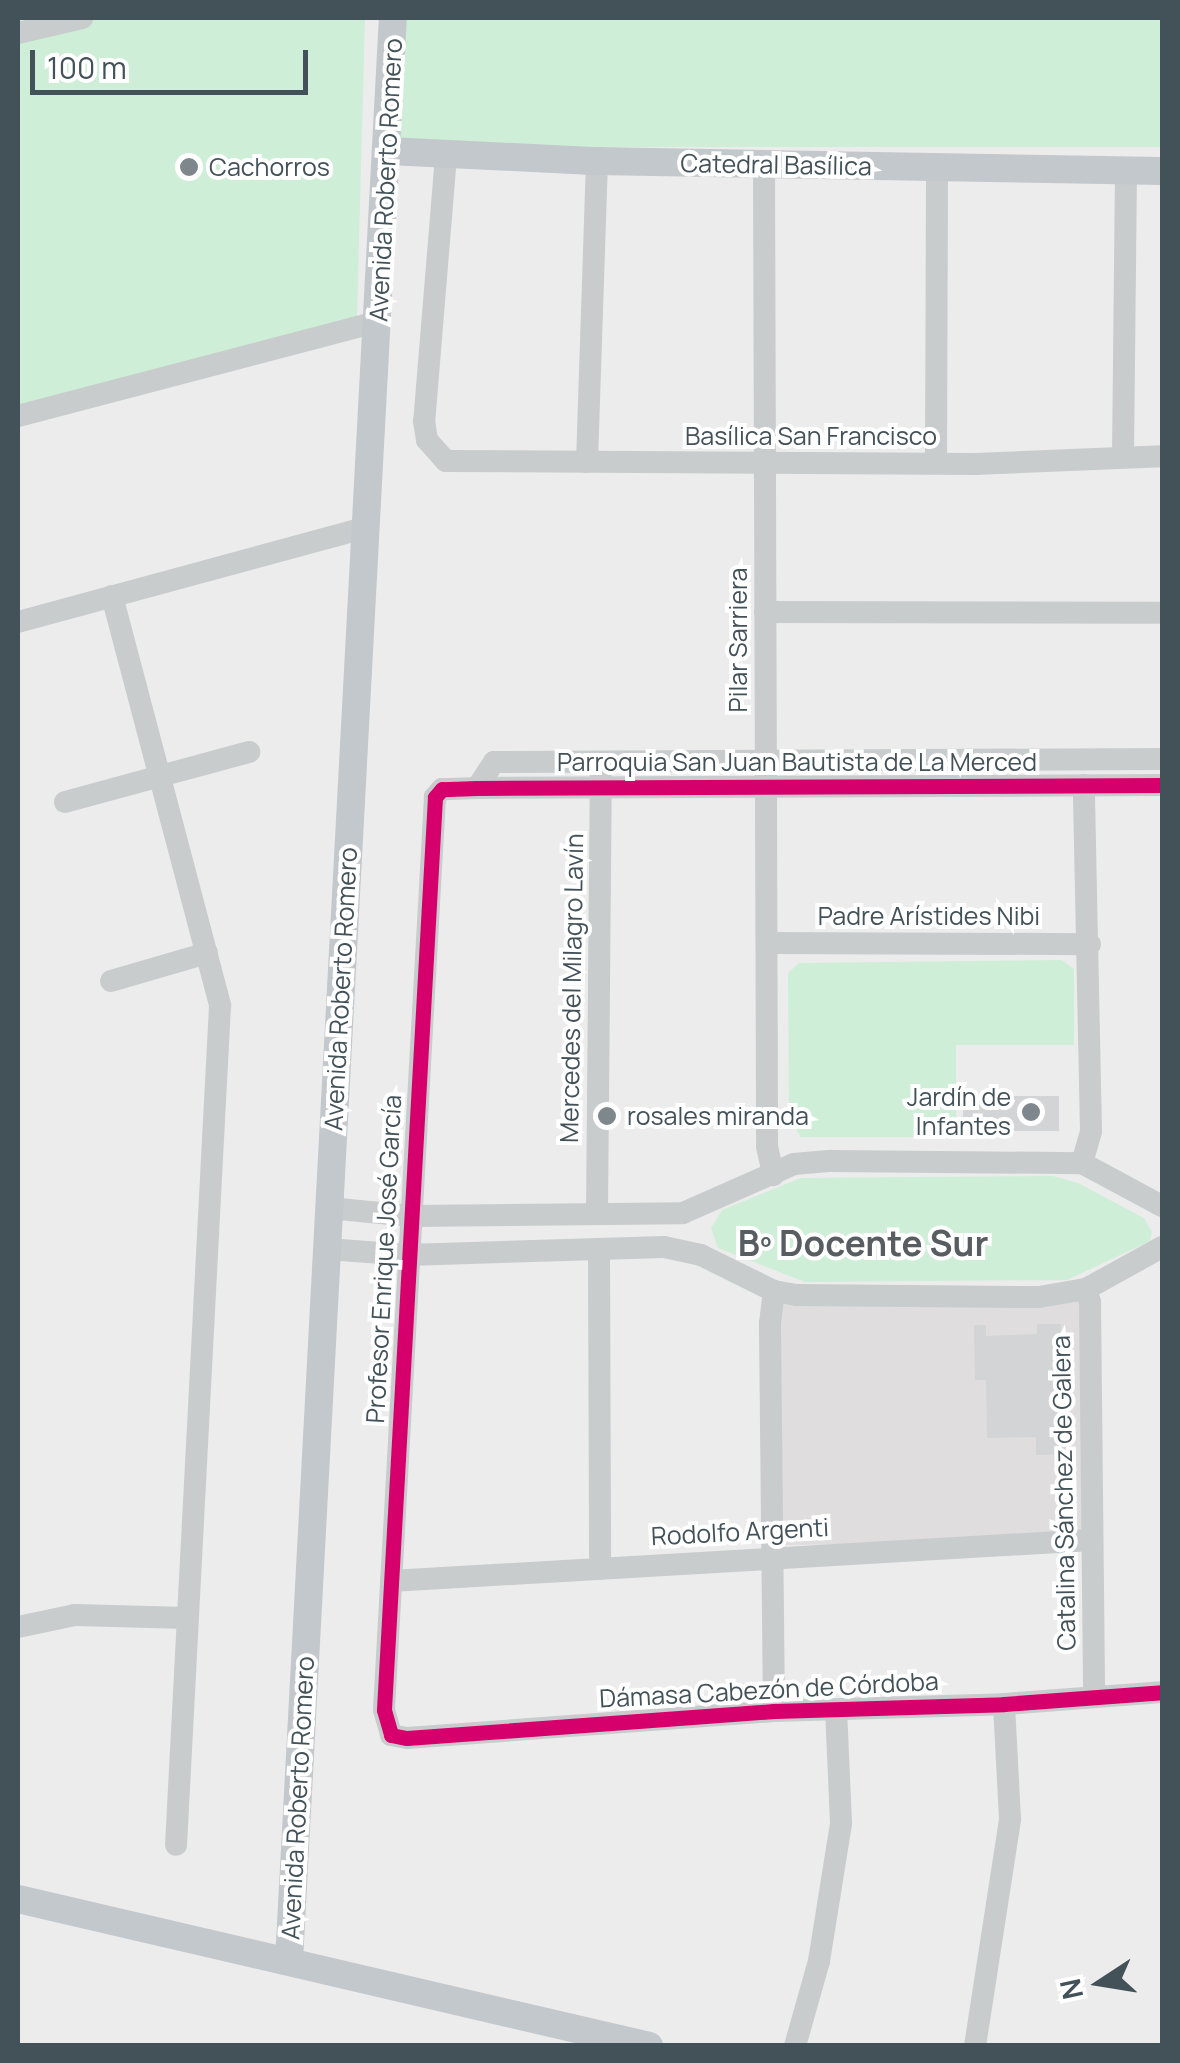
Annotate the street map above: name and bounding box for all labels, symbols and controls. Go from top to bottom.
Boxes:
scale bar [35,30,312,92]
street label: Avenida Roberto Romero [364,38,408,322]
text: 100 m [47,47,127,88]
street label: Catedral Basílica [680,148,872,182]
place label: Cachorros [209,152,330,182]
marker: Cachorros [178,156,200,178]
street label: Basílica San Francisco [685,421,937,451]
street label: Pilar Sarriera [723,568,753,712]
street label: Parroquia San Juan Bautista de La Merced [557,747,1037,777]
street label: Mercedes del Milagro Lavín [554,833,590,1143]
street label: Avenida Roberto Romero [319,847,363,1131]
street label: Padre Arístides Nibi [818,901,1040,931]
place label: Jardín de Infantes [907,1083,1011,1142]
street label: Profesor Enrique José García [360,1094,408,1424]
place label: rosales miranda [627,1101,809,1131]
marker: Jardín de Infantes [1020,1101,1042,1123]
marker: rosales miranda [596,1105,618,1127]
district label: Bº Docente Sur [738,1222,988,1264]
street label: Catalina Sánchez de Galera [1046,1335,1082,1651]
street label: Rodolfo Argenti [650,1512,830,1552]
street label: Avenida Roberto Romero [276,1656,320,1940]
street label: Dámasa Cabezón de Córdoba [598,1666,940,1714]
north arrow [1050,1933,1150,2033]
text: N [1050,1975,1091,2003]

